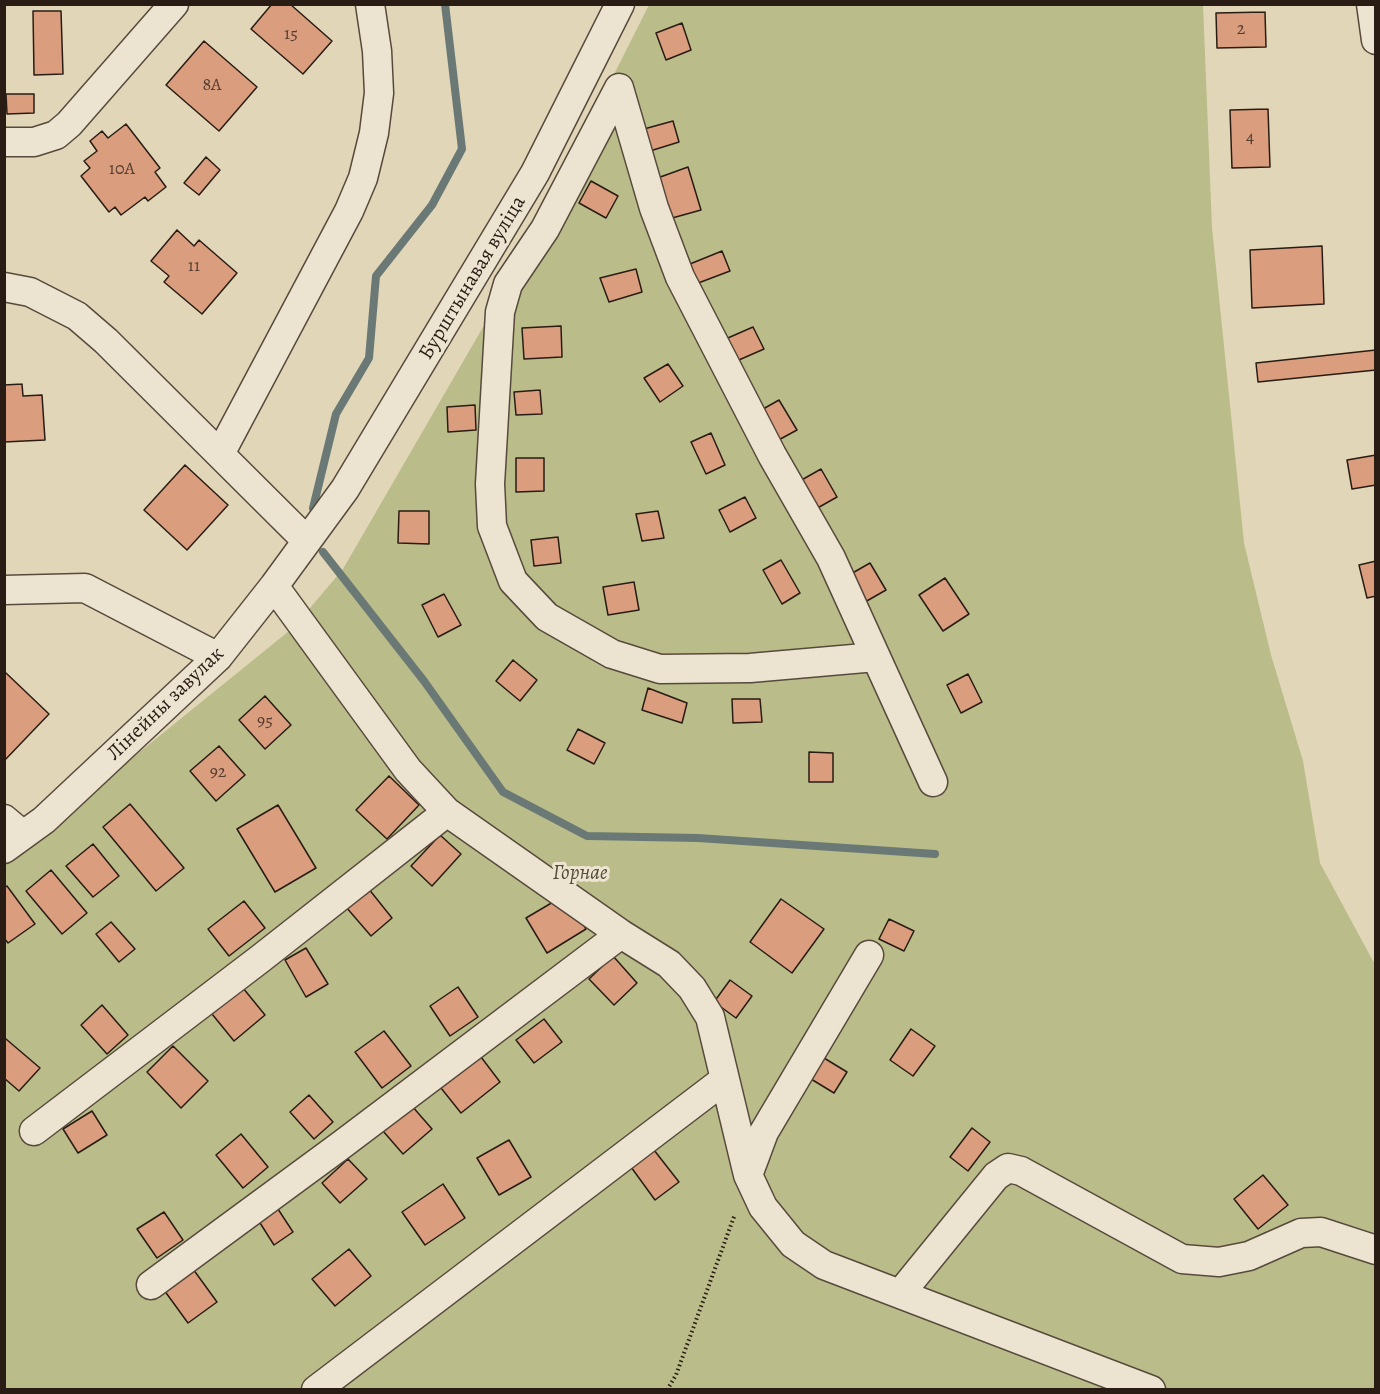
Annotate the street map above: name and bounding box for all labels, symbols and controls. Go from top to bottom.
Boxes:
house number: 2 [1237,19,1245,41]
house number: 15 [284,24,298,46]
house number: 8А [202,75,222,97]
house number: 4 [1246,127,1254,149]
house number: 10А [109,159,135,181]
street label: Бурштынавая вуліца [414,192,532,364]
house number: 11 [188,256,200,278]
street label: Лінейны завулак [102,642,230,766]
house number: 95 [257,711,273,733]
house number: 92 [210,762,226,784]
park label: Горнае [552,861,608,887]

